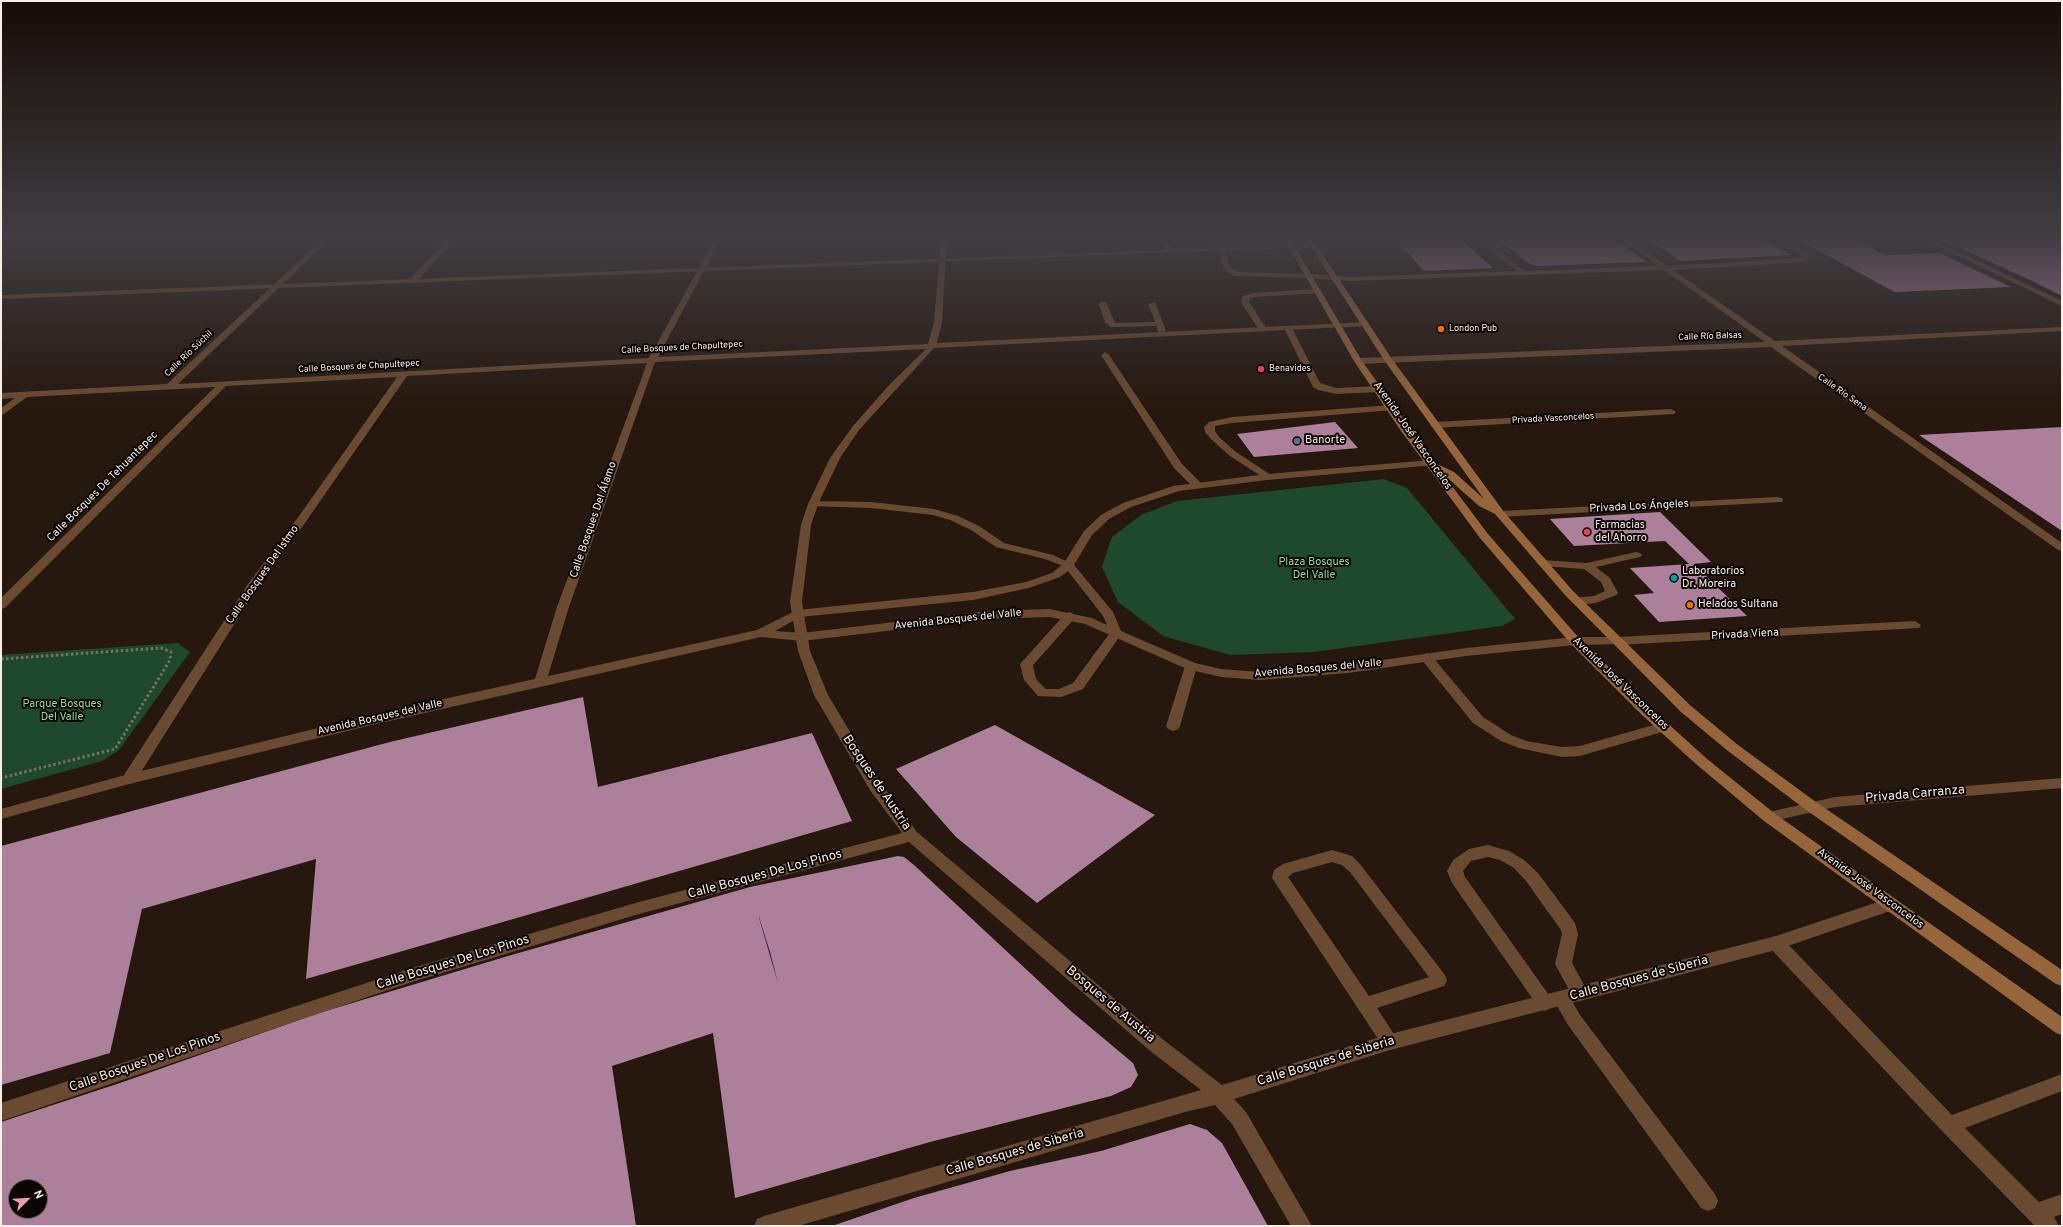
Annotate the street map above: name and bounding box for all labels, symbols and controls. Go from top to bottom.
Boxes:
marker: London Pub [1436,324,1446,334]
place label: London Pub [1449,324,1497,334]
street label: Calle Río Súchil [163,328,215,380]
street label: Calle Río Balsas [1678,330,1742,344]
street label: Calle Bosques de Chapultepec [621,339,743,357]
street label: Calle Bosques de Chapultepec [298,358,420,376]
marker: Benavides [1256,364,1266,374]
place label: Benavides [1269,364,1311,374]
street label: Calle Río Sena [1815,372,1869,414]
street label: Avenida José Vasconcelos [1370,380,1454,492]
street label: Privada Vasconcelos [1512,411,1594,427]
street label: Calle Bosques De Tehuantepec [45,429,161,545]
place label: Banorte [1305,434,1345,448]
marker: Banorte [1292,436,1302,446]
street label: Calle Bosques Del Álamo [568,460,620,580]
street label: Privada Los Ángeles [1589,498,1689,516]
place label: Farmacias del Ahorro [1595,519,1647,545]
street label: Calle Bosques Del Istmo [224,523,302,627]
marker: Farmacias del Ahorro [1582,527,1592,537]
park label: Plaza Bosques Del Valle [1278,556,1350,582]
place label: Laboratorios Dr. Moreira [1682,565,1744,591]
marker: Laboratorios Dr. Moreira [1669,573,1679,583]
place label: Helados Sultana [1698,598,1778,612]
marker: Helados Sultana [1685,600,1695,610]
street label: Avenida Bosques del Valle [894,607,1022,633]
street label: Privada Viena [1711,627,1779,643]
street label: Avenida José Vasconcelos [1569,635,1671,733]
street label: Avenida Bosques del Valle [1254,657,1382,681]
street label: Avenida Bosques del Valle [316,697,444,739]
park label: Parque Bosques Del Valle [22,698,102,724]
street label: Bosques de Austria [838,733,914,833]
street label: Privada Carranza [1864,783,1966,807]
street label: Avenida José Vasconcelos [1814,846,1926,932]
street label: Calle Bosques De Los Pinos [686,847,844,903]
street label: Calle Bosques De Los Pinos [375,932,531,994]
street label: Calle Bosques de Siberia [1568,953,1710,1005]
street label: Bosques de Austria [1062,963,1158,1047]
street label: Calle Bosques De Los Pinos [67,1030,223,1096]
street label: Calle Bosques de Siberia [1256,1034,1396,1090]
street label: Calle Bosques de Siberia [944,1126,1086,1180]
north arrow [8,1179,48,1219]
text: N [30,1188,46,1201]

